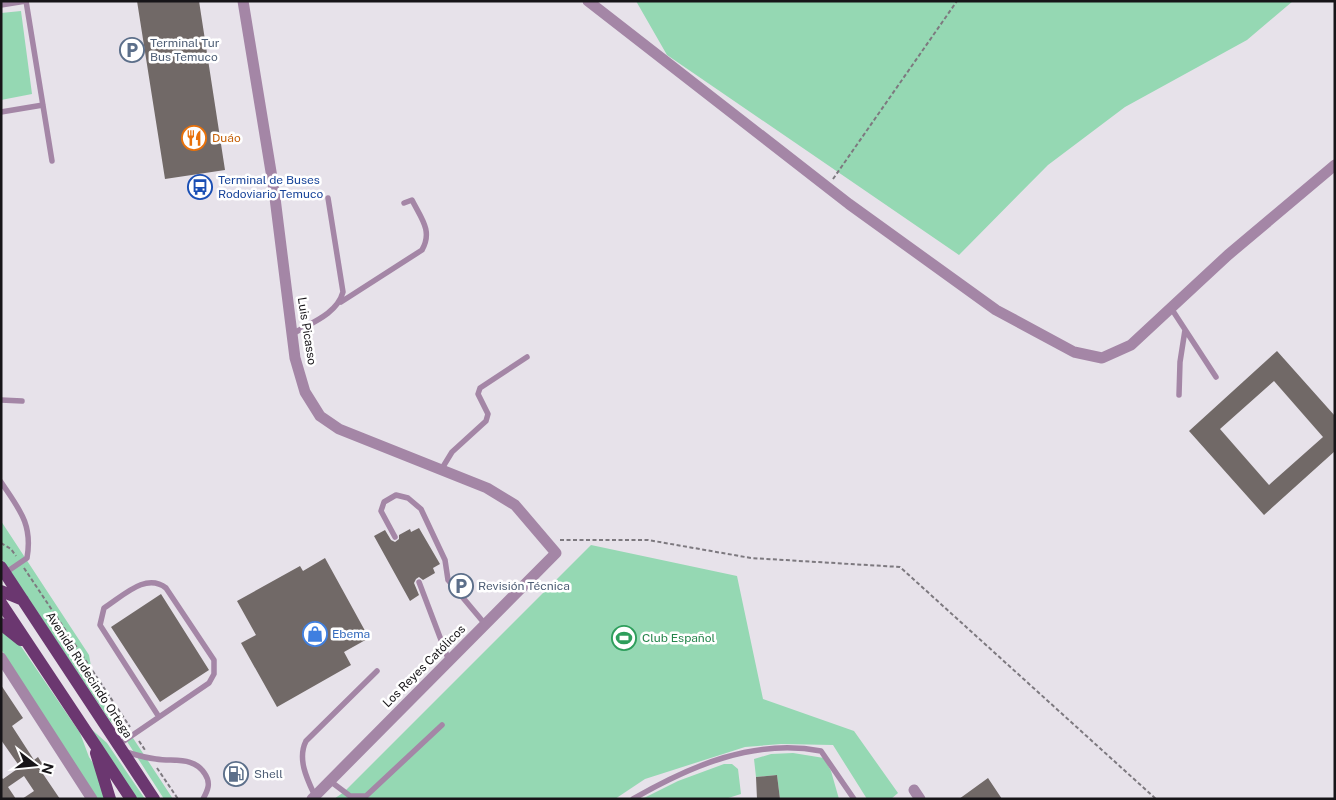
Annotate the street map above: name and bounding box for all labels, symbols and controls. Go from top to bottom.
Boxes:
place label: Terminal Tur Bus Temuco [150,36,220,64]
parking icon: Terminal Tur Bus Temuco [119,37,145,63]
restaurant icon: Duáo [181,125,207,151]
place label: Duáo [212,131,241,145]
place label: Terminal de Buses Rodoviario Temuco [218,173,323,201]
bus stop icon: Terminal de Buses Rodoviario Temuco [187,174,213,200]
street label: Luis Picasso [295,296,319,366]
parking icon: Revisión Técnica [448,573,474,599]
place label: Revisión Técnica [478,579,570,593]
street label: Avenida Rudecindo Ortega [43,609,135,741]
shop icon: Ebema [302,621,328,647]
street label: Los Reyes Católicos [380,622,468,710]
sports icon: Club Español [611,625,637,651]
place label: Ebema [332,627,370,641]
place label: Club Español [642,631,716,645]
north arrow [10,740,60,790]
text: N [38,761,57,776]
fuel station icon: Shell [223,761,249,787]
place label: Shell [254,767,283,781]

